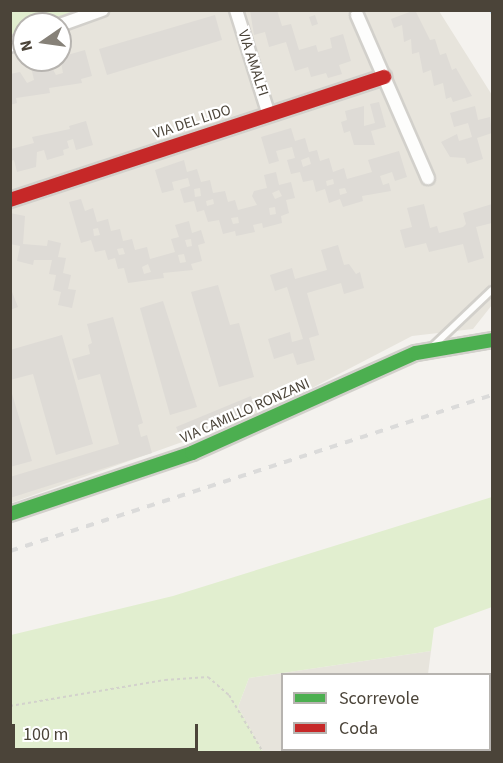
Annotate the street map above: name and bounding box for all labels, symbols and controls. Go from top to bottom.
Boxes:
north arrow [12,12,72,72]
street label: VIA AMALFI [234,28,272,98]
text: N [14,38,38,53]
street label: VIA DEL LIDO [151,101,233,143]
street label: VIA CAMILLO RONZANI [178,374,312,448]
legend [281,673,491,751]
text: Scorrevole [339,686,419,711]
scale bar [15,712,201,750]
text: Coda [339,716,378,741]
text: 100 m [23,722,68,747]

